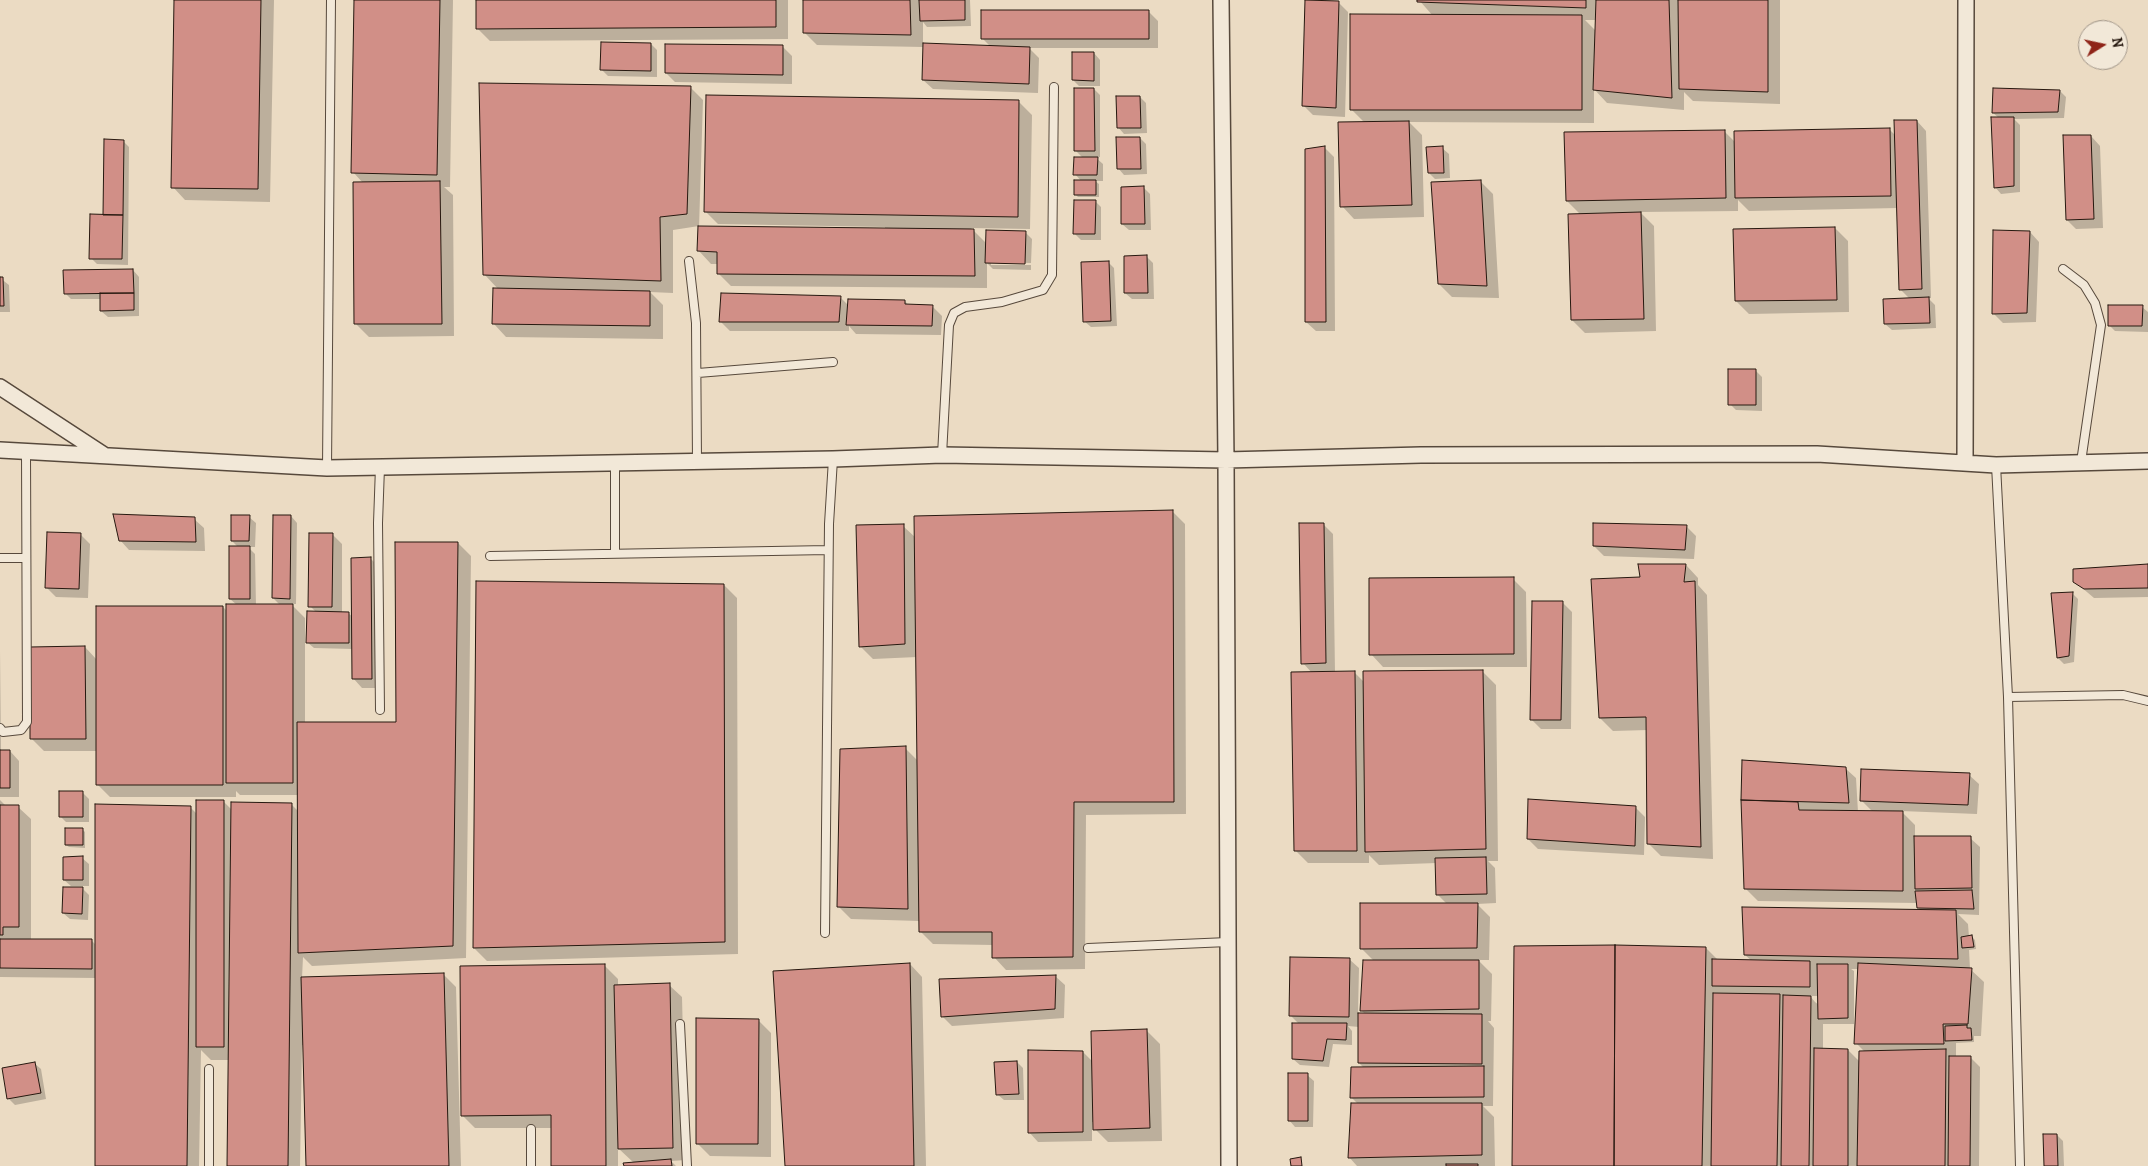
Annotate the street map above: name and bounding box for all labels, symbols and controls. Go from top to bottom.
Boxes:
north arrow [2078,20,2128,70]
text: N [2107,36,2128,49]

